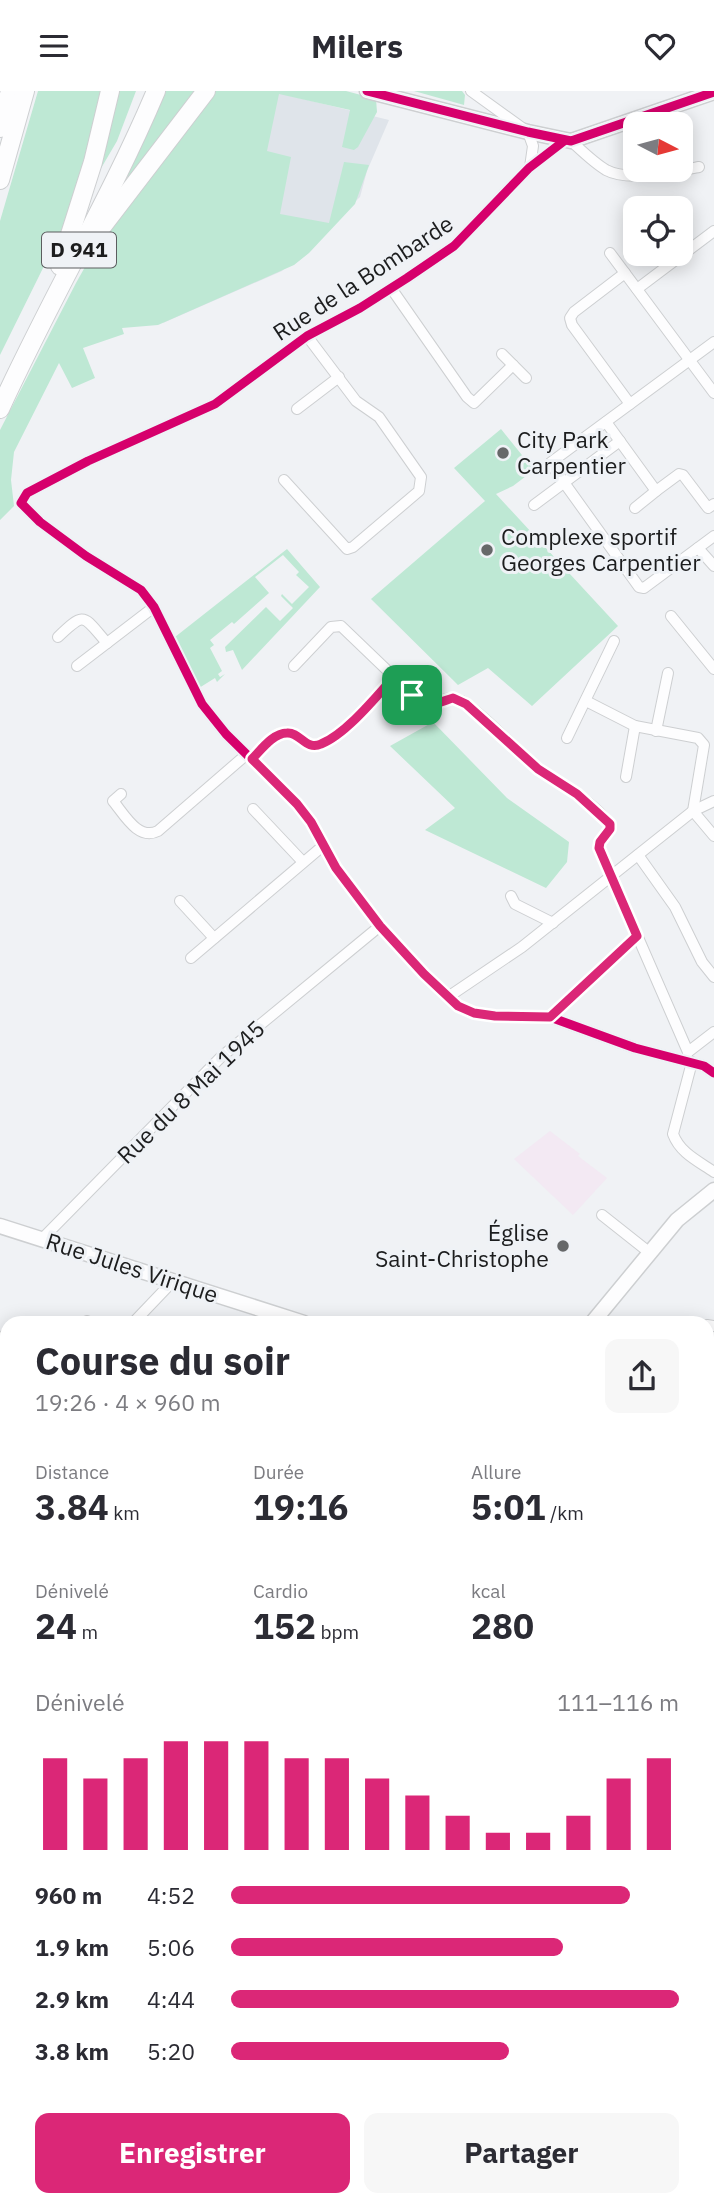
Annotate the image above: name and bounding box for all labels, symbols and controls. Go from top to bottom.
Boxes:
text: Milers [311,25,403,67]
icon: menu [35,27,73,65]
icon: heart [641,27,679,65]
north arrow [623,112,693,182]
map controls [623,112,693,266]
button: locate [623,196,693,266]
street label: Rue de la Bombarde [267,208,458,347]
road number: D 941 [42,233,116,267]
place label: City Park Carpentier [517,424,626,480]
marker: City Park Carpentier [495,445,511,461]
place label: Complexe sportif Georges Carpentier [501,521,701,577]
marker: Complexe sportif Georges Carpentier [479,542,495,558]
pin [382,665,442,725]
icon: arrive [393,676,431,714]
street label: Rue du 8 Mai 1945 [110,1013,271,1170]
place label: Église Saint-Christophe [375,1217,549,1273]
street label: Rue Jules Virique [42,1225,222,1309]
marker: Église Saint-Christophe [555,1238,571,1254]
text: Course du soir [35,1336,290,1385]
button: share [605,1339,679,1413]
text: 19:26 · 4 × 960 m [35,1387,221,1417]
text: Distance [35,1460,109,1484]
text: Durée [253,1460,304,1484]
text: Allure [471,1460,522,1484]
text: 3.84 [35,1484,109,1530]
text: 19:16 [253,1484,349,1530]
text: 5:01 [471,1484,546,1530]
text: km [109,1501,140,1525]
text: /km [546,1501,584,1525]
text: Dénivelé [35,1579,109,1603]
text: Cardio [253,1579,308,1603]
text: kcal [471,1579,506,1603]
text: 24 [35,1603,77,1649]
text: 152 [253,1603,316,1649]
text: 280 [471,1603,534,1649]
text: m [77,1620,98,1644]
text: bpm [316,1620,359,1644]
text: Dénivelé [35,1687,125,1717]
text: 111–116 m [557,1687,679,1717]
text: 960 m [35,1880,102,1910]
text: 4:52 [147,1880,195,1910]
text: 1.9 km [35,1932,109,1962]
text: 5:06 [147,1932,195,1962]
text: 2.9 km [35,1984,109,2014]
text: 4:44 [147,1984,195,2014]
text: 3.8 km [35,2036,109,2066]
text: 5:20 [147,2036,195,2066]
button: Enregistrer [35,2113,350,2193]
button: Partager [364,2113,679,2193]

